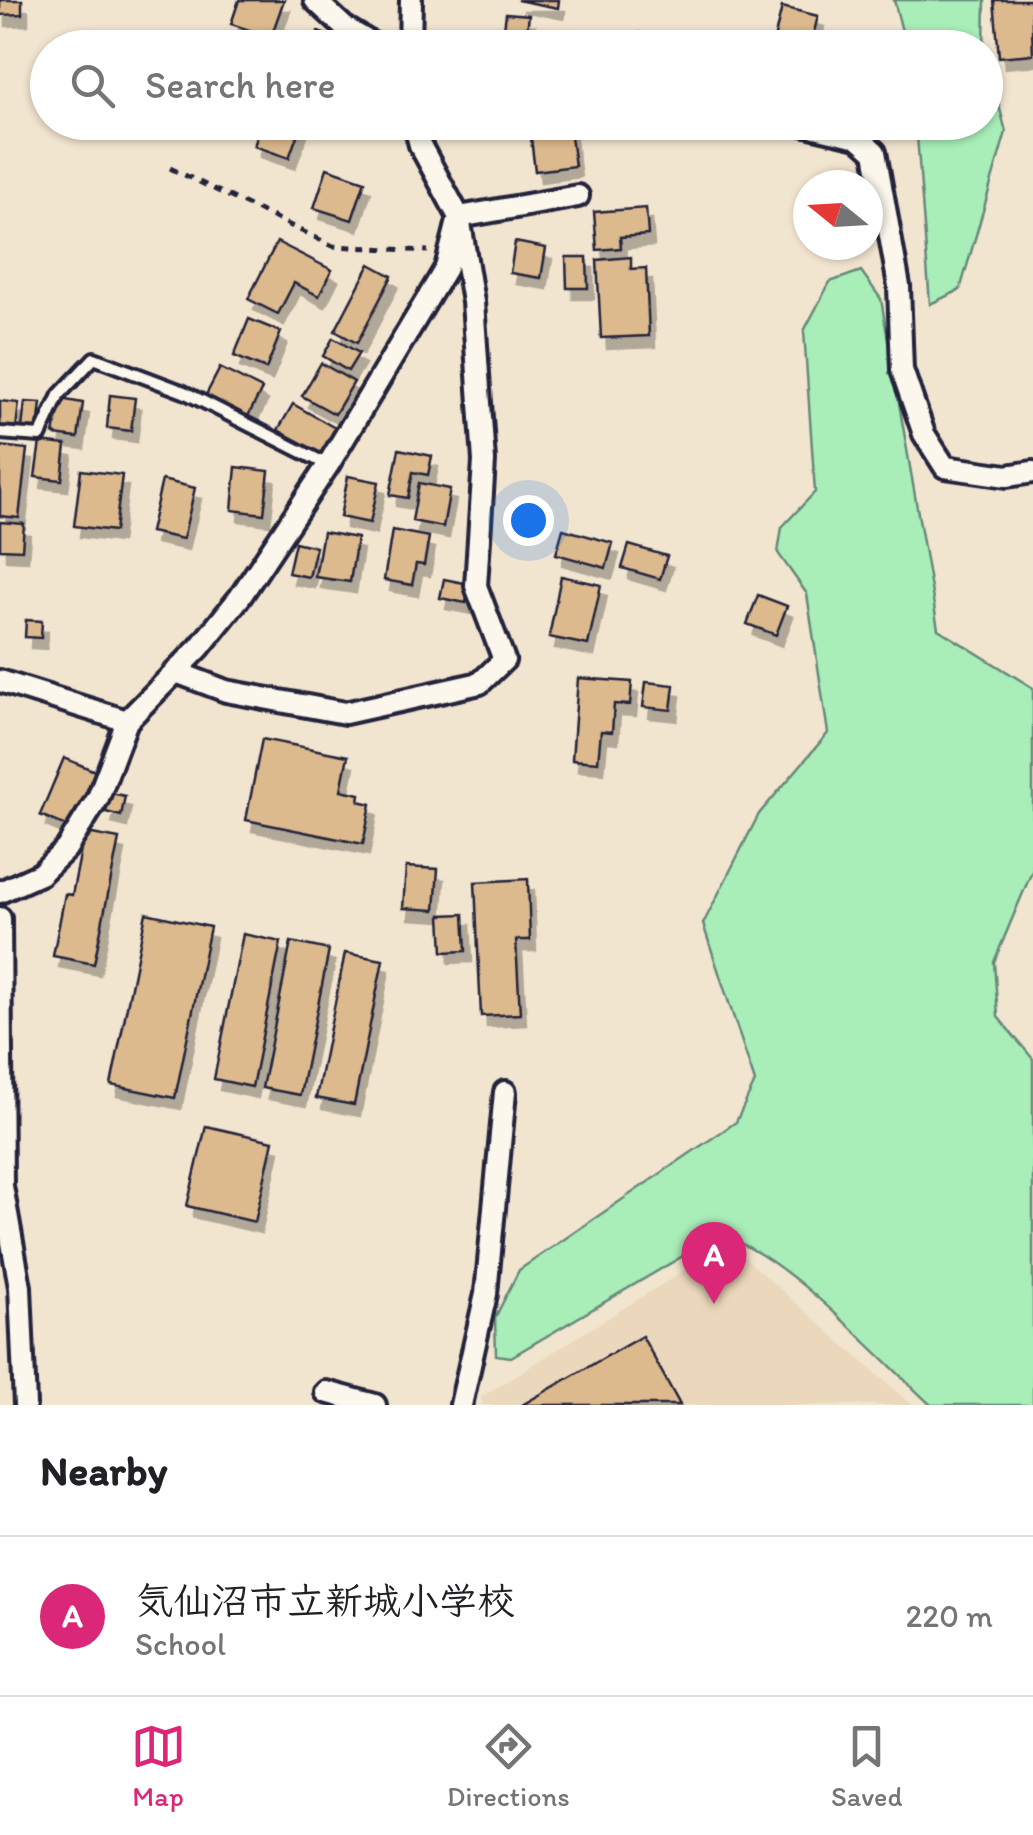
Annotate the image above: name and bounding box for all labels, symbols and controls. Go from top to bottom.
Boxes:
search box [30,30,1003,140]
icon: search [65,58,120,113]
text: Search here [145,62,336,108]
north arrow [793,170,883,260]
your location [503,495,554,546]
pin: A [682,1222,746,1304]
text: Nearby [40,1445,167,1496]
text: 気仙沼市立新城小学校 [135,1578,515,1624]
text: A [62,1597,83,1635]
text: 220 m [906,1597,993,1635]
text: School [135,1625,226,1663]
tab: Map [131,1719,186,1813]
tab: Directions [447,1719,570,1813]
tab: Saved [831,1719,902,1813]

